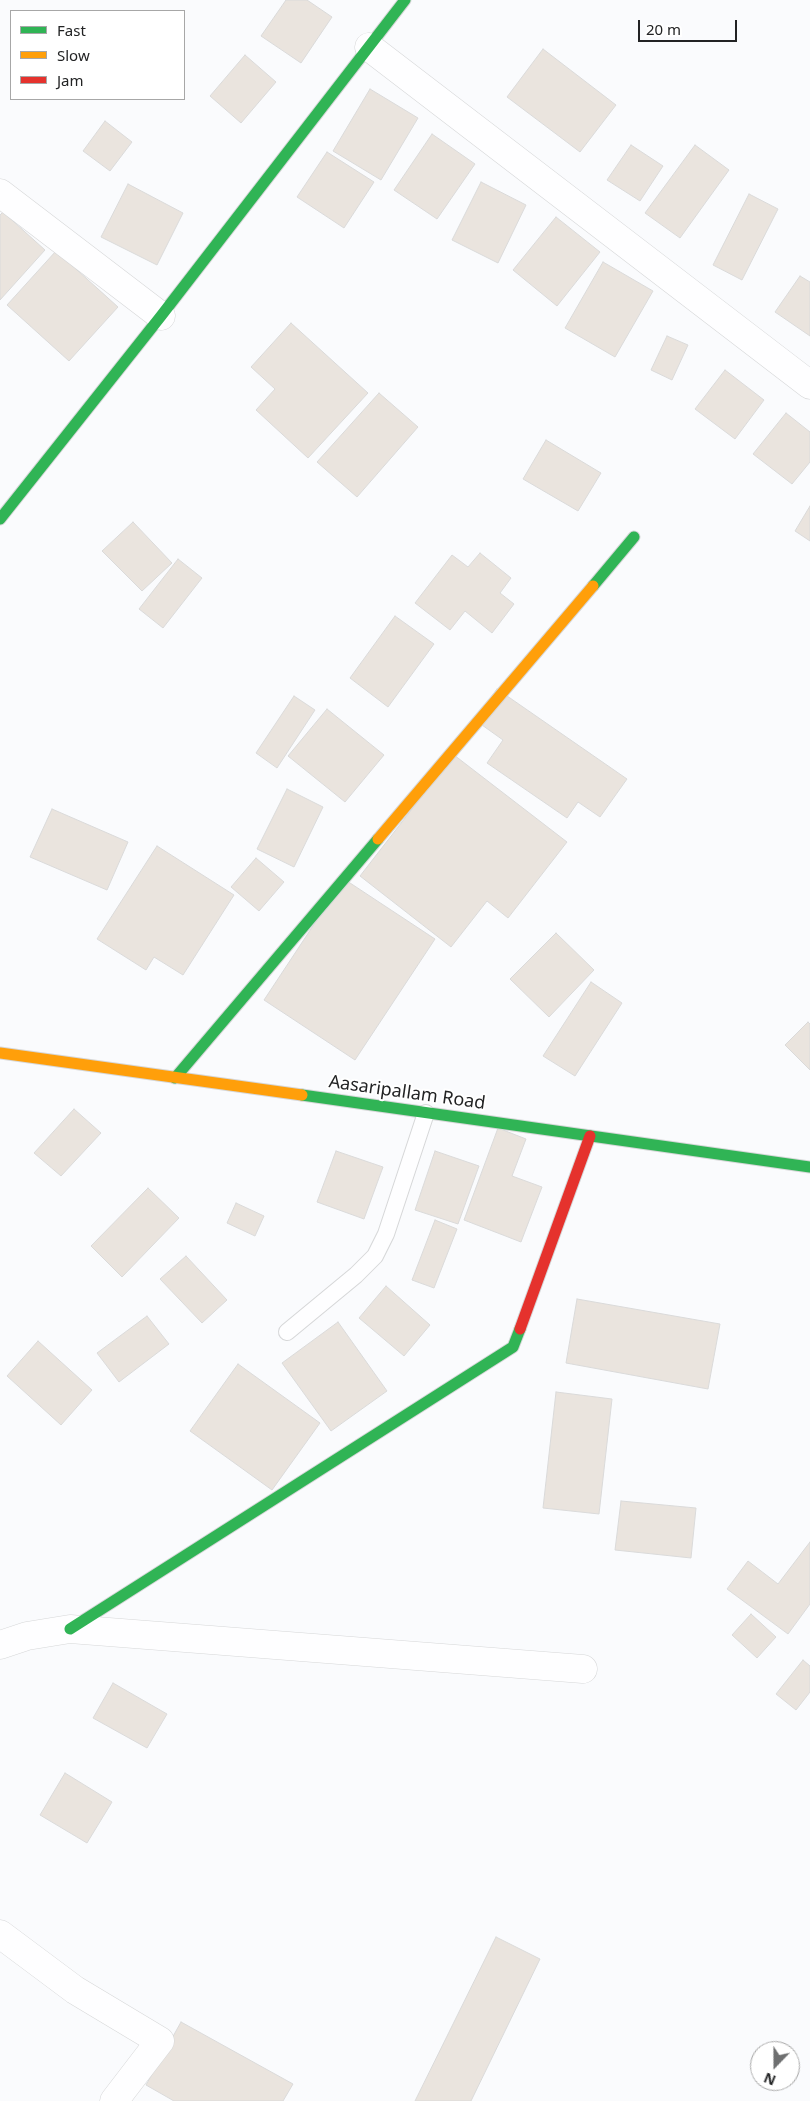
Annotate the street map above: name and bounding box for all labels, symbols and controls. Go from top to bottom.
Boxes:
legend [10,10,185,100]
scale bar [640,10,739,42]
text: 20 m [646,19,681,39]
text: Fast [57,20,86,40]
text: Slow [57,45,90,65]
text: Jam [57,70,84,90]
street label: Aasaripallam Road [327,1071,487,1115]
north arrow [750,2041,800,2091]
text: N [761,2069,778,2090]

